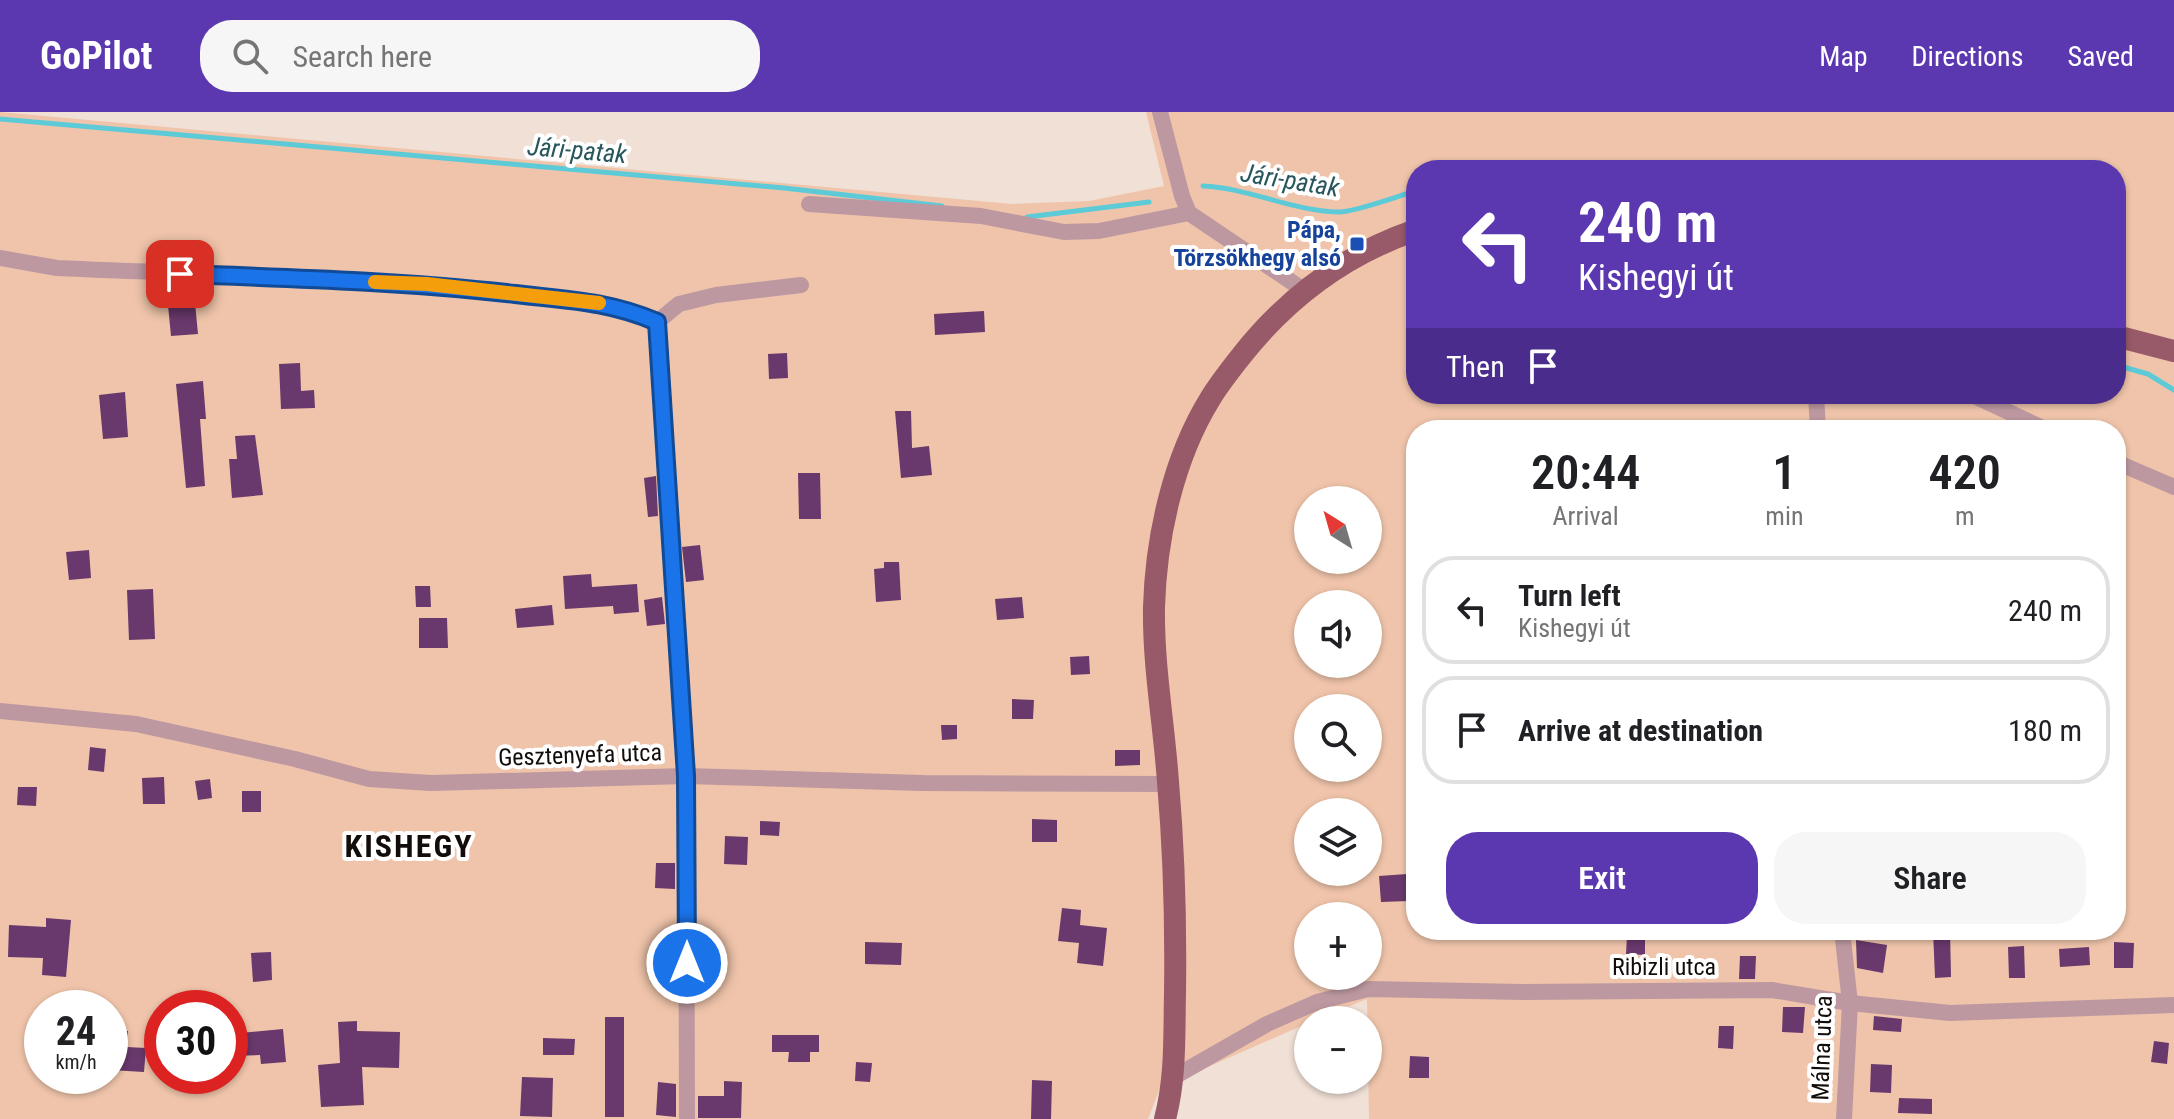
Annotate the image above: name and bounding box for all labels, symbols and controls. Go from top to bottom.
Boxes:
search box [200,20,760,92]
text: GoPilot [40,34,152,78]
icon: search [228,34,272,78]
text: Search here [292,39,432,74]
text: Map [1819,40,1868,73]
text: Directions [1912,40,2023,73]
text: Saved [2067,40,2134,73]
water label: Jári-patak [526,131,628,169]
water label: Jári-patak [1239,157,1342,203]
text: 240 m [1578,190,1717,256]
icon: left [1446,192,1550,296]
place label: Pápa, Törzsökhegy alsó [1174,216,1341,272]
marker: Pápa, Törzsökhegy alsó [1348,235,1366,253]
pin [146,240,214,308]
icon: arrive [158,252,202,296]
text: Kishegyi út [1578,257,1734,299]
icon: arrive [1521,344,1565,388]
text: Then [1446,349,1505,384]
text: 20:44 [1531,444,1640,501]
text: 1 [1772,444,1796,501]
text: 420 [1929,444,2001,501]
north arrow [1294,486,1382,574]
map controls [1294,486,1382,1094]
text: Arrival [1553,501,1619,531]
text: min [1765,501,1803,531]
text: m [1955,501,1975,531]
text: Turn left [1518,578,1621,613]
icon: left [1450,588,1494,632]
button: sound [1294,590,1382,678]
text: 240 m [2008,593,2082,628]
text: Kishegyi út [1518,613,1631,643]
button: search [1294,694,1382,782]
icon: arrive [1450,708,1494,752]
text: Arrive at destination [1518,713,1763,748]
text: 180 m [2008,713,2082,748]
street label: Gesztenyefa utca [498,738,662,772]
button: layers [1294,798,1382,886]
district label: KISHEGY [344,827,474,865]
button: Exit [1446,832,1758,924]
button: Share [1774,832,2086,924]
button: + [1294,902,1382,990]
position arrow [645,921,729,1005]
street label: Ribizli utca [1612,953,1716,981]
speed limit sign: 30 [144,990,248,1094]
street label: Málna utca [1806,995,1838,1101]
button: − [1294,1006,1382,1094]
text: 24 [56,1008,96,1055]
text: km/h [55,1050,97,1074]

